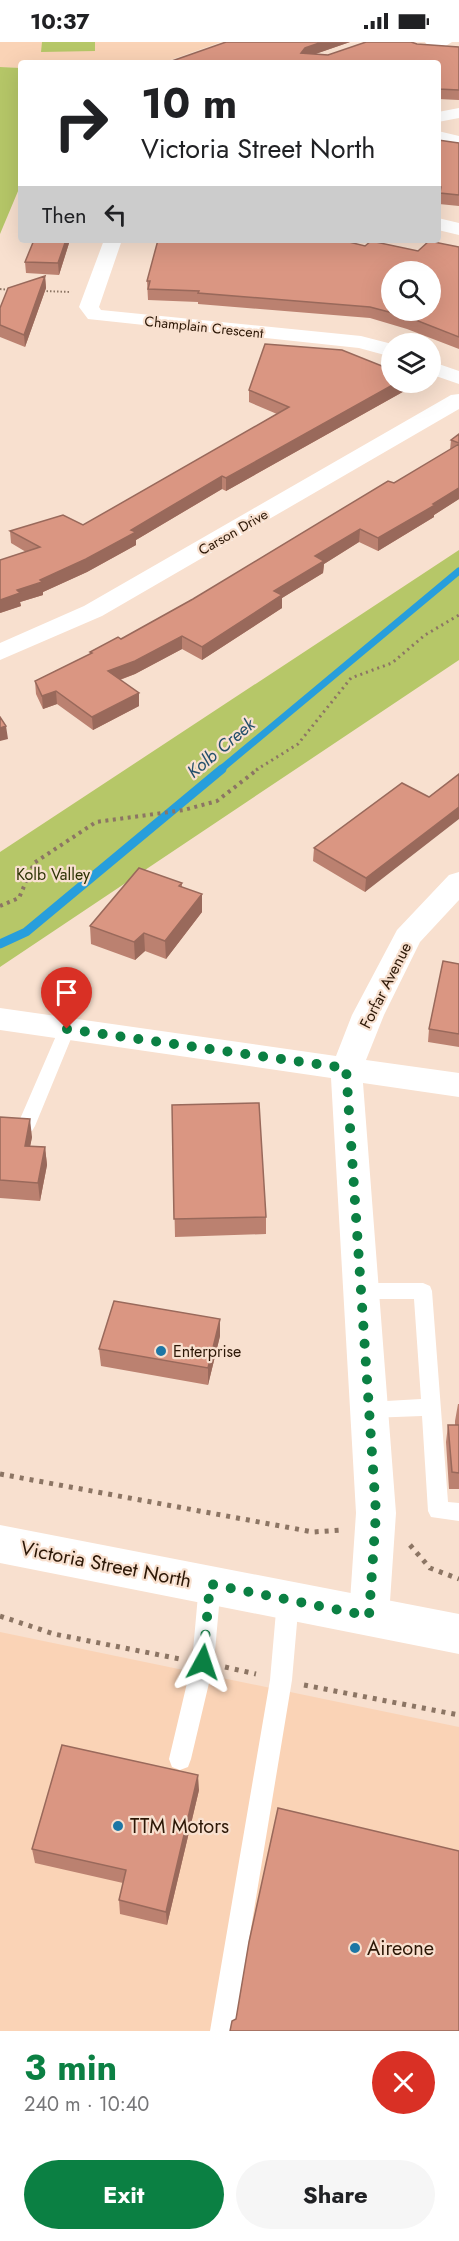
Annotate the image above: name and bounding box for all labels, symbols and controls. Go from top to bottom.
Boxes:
text: 10:37 [30,5,89,37]
text: 10 m [141,73,237,134]
icon: right [42,84,120,162]
text: Victoria Street North [141,129,375,168]
icon: left [99,198,132,231]
text: Then [42,199,87,231]
map controls [381,261,441,393]
button: search [381,261,441,321]
street label: Champlain Crescent [144,311,265,343]
button: layers [381,333,441,393]
street label: Carson Drive [195,504,271,560]
water label: Kolb Creek [181,711,262,784]
park label: Kolb Valley [16,863,91,886]
street label: Forfar Avenue [354,938,417,1032]
pin [41,967,92,1029]
icon: arrive [50,976,83,1009]
place label: Enterprise [173,1340,241,1363]
marker: Enterprise [154,1344,168,1358]
street label: Victoria Street North [18,1534,194,1595]
position arrow [171,1630,235,1694]
place label: TTM Motors [130,1812,229,1841]
marker: TTM Motors [111,1819,125,1833]
place label: Aireone [367,1934,434,1963]
marker: Aireone [348,1941,362,1955]
text: 3 min [24,2041,117,2093]
button: close [372,2051,435,2114]
text: 240 m · 10:40 [24,2090,149,2119]
button: Exit [24,2160,224,2229]
button: Share [236,2160,435,2229]

